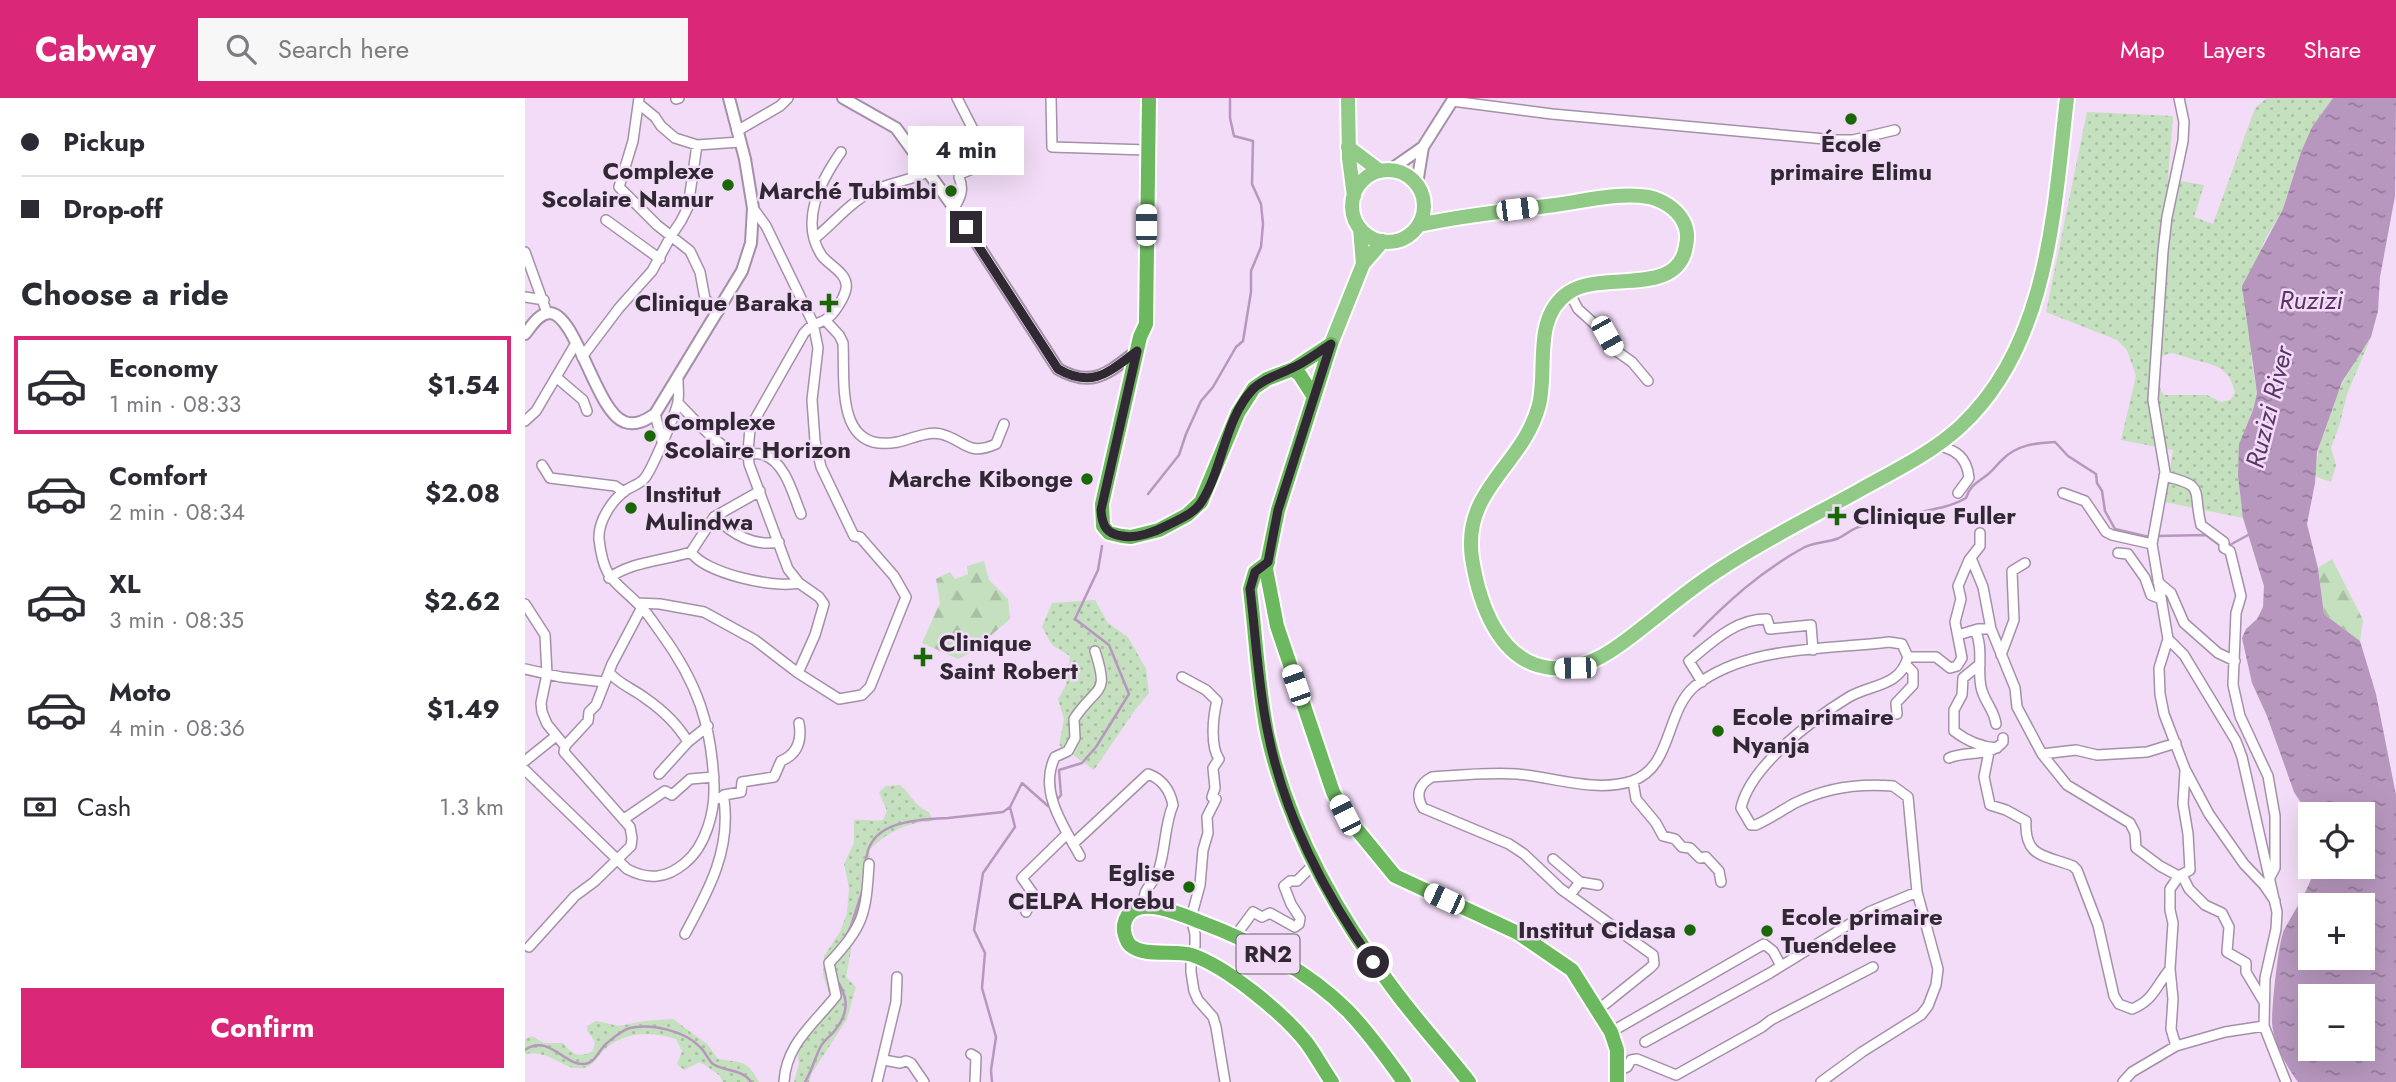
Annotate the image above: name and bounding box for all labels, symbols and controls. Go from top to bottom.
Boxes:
search box [198,18,688,81]
text: Cabway [35,26,156,73]
icon: search [222,30,260,68]
text: Search here [278,30,409,68]
text: Map [2120,32,2165,67]
text: Layers [2203,32,2265,67]
text: Share [2303,32,2361,67]
marker: École primaire Elimu [1843,111,1859,127]
text: Pickup [63,123,145,161]
callout: 4 min [908,125,1024,174]
place label: École primaire Elimu [1770,126,1932,189]
text: 4 min [935,133,997,167]
place label: Complexe Scolaire Namur [541,153,714,216]
place label: Marché Tubimbi [759,173,937,208]
marker: Complexe Scolaire Namur [720,177,736,193]
marker: Marché Tubimbi [943,183,959,199]
text: Drop-off [63,190,163,228]
car [1495,196,1540,222]
car [1136,204,1157,246]
route end [950,211,982,243]
text: Choose a ride [21,271,229,317]
water label: Ruzizi [2279,281,2343,319]
place label: Clinique Baraka [635,285,813,320]
marker: Clinique Baraka [819,293,839,313]
car [1588,313,1627,359]
water label: Ruzizi River [2236,341,2303,472]
text: Economy [109,349,218,387]
icon: car [25,354,88,417]
text: $1.54 [427,366,500,404]
text: 1 min · 08:33 [109,387,241,421]
place label: Complexe Scolaire Horizon [664,404,851,467]
marker: Complexe Scolaire Horizon [642,428,658,444]
text: Comfort [109,457,207,495]
place label: Marche Kibonge [888,461,1073,496]
icon: car [25,462,88,525]
marker: Marche Kibonge [1079,471,1095,487]
text: $2.08 [425,474,500,512]
place label: Institut Mulindwa [645,476,753,539]
text: 2 min · 08:34 [109,495,245,529]
place label: Clinique Fuller [1853,498,2016,533]
marker: Institut Mulindwa [623,500,639,516]
marker: Clinique Fuller [1827,506,1847,526]
text: XL [109,565,141,603]
icon: car [25,570,88,633]
text: $2.62 [424,582,500,620]
text: 3 min · 08:35 [109,603,244,637]
place label: Clinique Saint Robert [939,625,1078,688]
marker: Clinique Saint Robert [913,647,933,667]
car [1554,657,1597,679]
car [1280,662,1313,708]
text: Moto [109,673,171,711]
icon: car [25,678,88,741]
text: $1.49 [427,690,500,728]
place label: Ecole primaire Nyanja [1732,699,1894,762]
text: 4 min · 08:36 [109,711,245,745]
marker: Ecole primaire Nyanja [1710,723,1726,739]
icon: cash [21,788,59,826]
text: Cash [77,788,131,826]
text: 1.3 km [439,790,504,824]
car [1327,792,1364,838]
map controls [2298,802,2375,1061]
button: locate [2298,802,2375,879]
place label: Eglise CELPA Horebu [1008,855,1175,918]
marker: Eglise CELPA Horebu [1181,879,1197,895]
car [1421,881,1468,917]
button: + [2298,893,2375,970]
place label: Ecole primaire Tuendelee [1781,899,1943,962]
place label: Institut Cidasa [1518,912,1676,947]
marker: Institut Cidasa [1682,922,1698,938]
marker: Ecole primaire Tuendelee [1759,923,1775,939]
road number: RN2 [1237,934,1299,974]
route start [1357,946,1389,978]
button: − [2298,984,2375,1061]
button: Confirm [21,988,504,1068]

